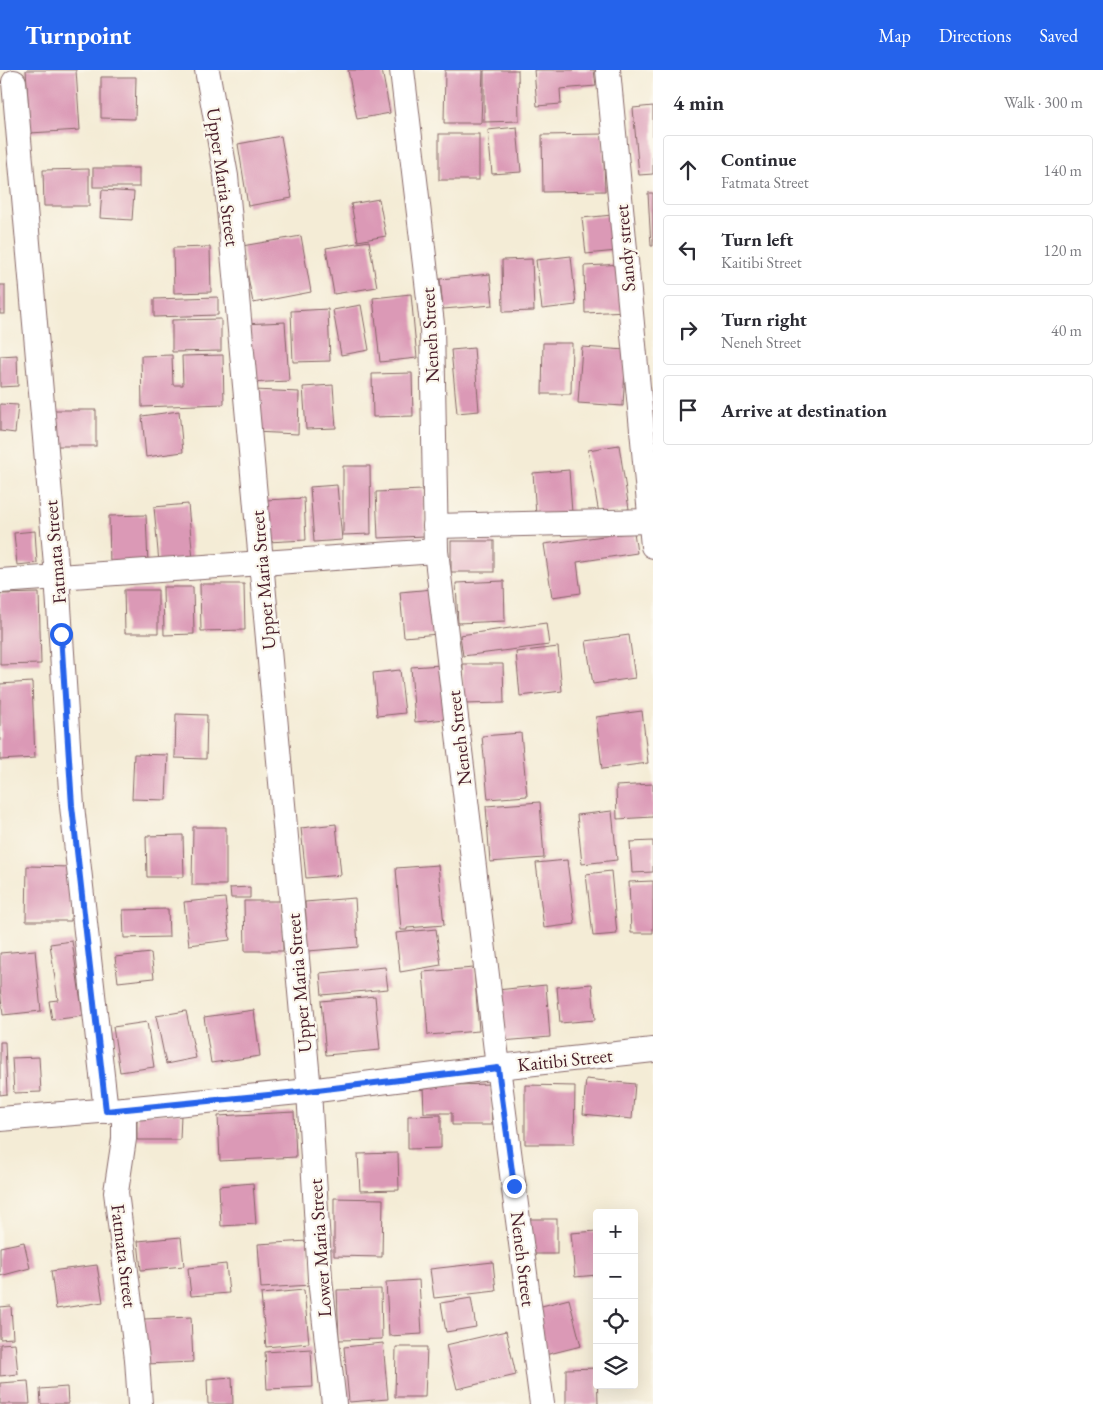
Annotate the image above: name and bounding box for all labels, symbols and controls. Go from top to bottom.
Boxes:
text: Turnpoint [25,20,131,51]
text: Map [879,24,911,47]
text: Directions [939,24,1011,47]
text: Saved [1039,24,1078,47]
text: 4 min [673,89,724,116]
text: Walk · 300 m [1004,92,1083,113]
street label: Upper Maria Street [201,106,245,248]
text: Continue [721,147,796,172]
icon: ahead [674,156,702,184]
text: 140 m [1043,160,1082,181]
text: Fatmata Street [721,172,809,193]
street label: Sandy street [609,203,641,293]
text: Turn left [721,227,793,252]
icon: left [674,236,702,264]
text: 120 m [1043,240,1082,261]
text: Kaitibi Street [721,252,802,273]
street label: Neneh Street [415,287,445,383]
text: Turn right [721,307,807,332]
icon: right [674,316,702,344]
text: 40 m [1051,320,1082,341]
text: Neneh Street [721,332,801,353]
icon: arrive [674,396,702,424]
text: Arrive at destination [721,398,887,423]
street label: Fatmata Street [38,499,72,605]
street label: Upper Maria Street [244,509,282,651]
route start [50,623,73,646]
street label: Neneh Street [441,689,477,787]
street label: Upper Maria Street [280,912,318,1054]
street label: Kaitibi Street [516,1043,614,1077]
route end [503,1175,526,1198]
street label: Lower Maria Street [303,1178,337,1318]
street label: Fatmata Street [105,1203,143,1309]
map controls [593,1209,638,1389]
button: + [593,1209,638,1254]
street label: Neneh Street [505,1210,541,1308]
button: − [593,1254,638,1299]
button: locate [593,1299,638,1344]
button: layers [593,1344,638,1389]

